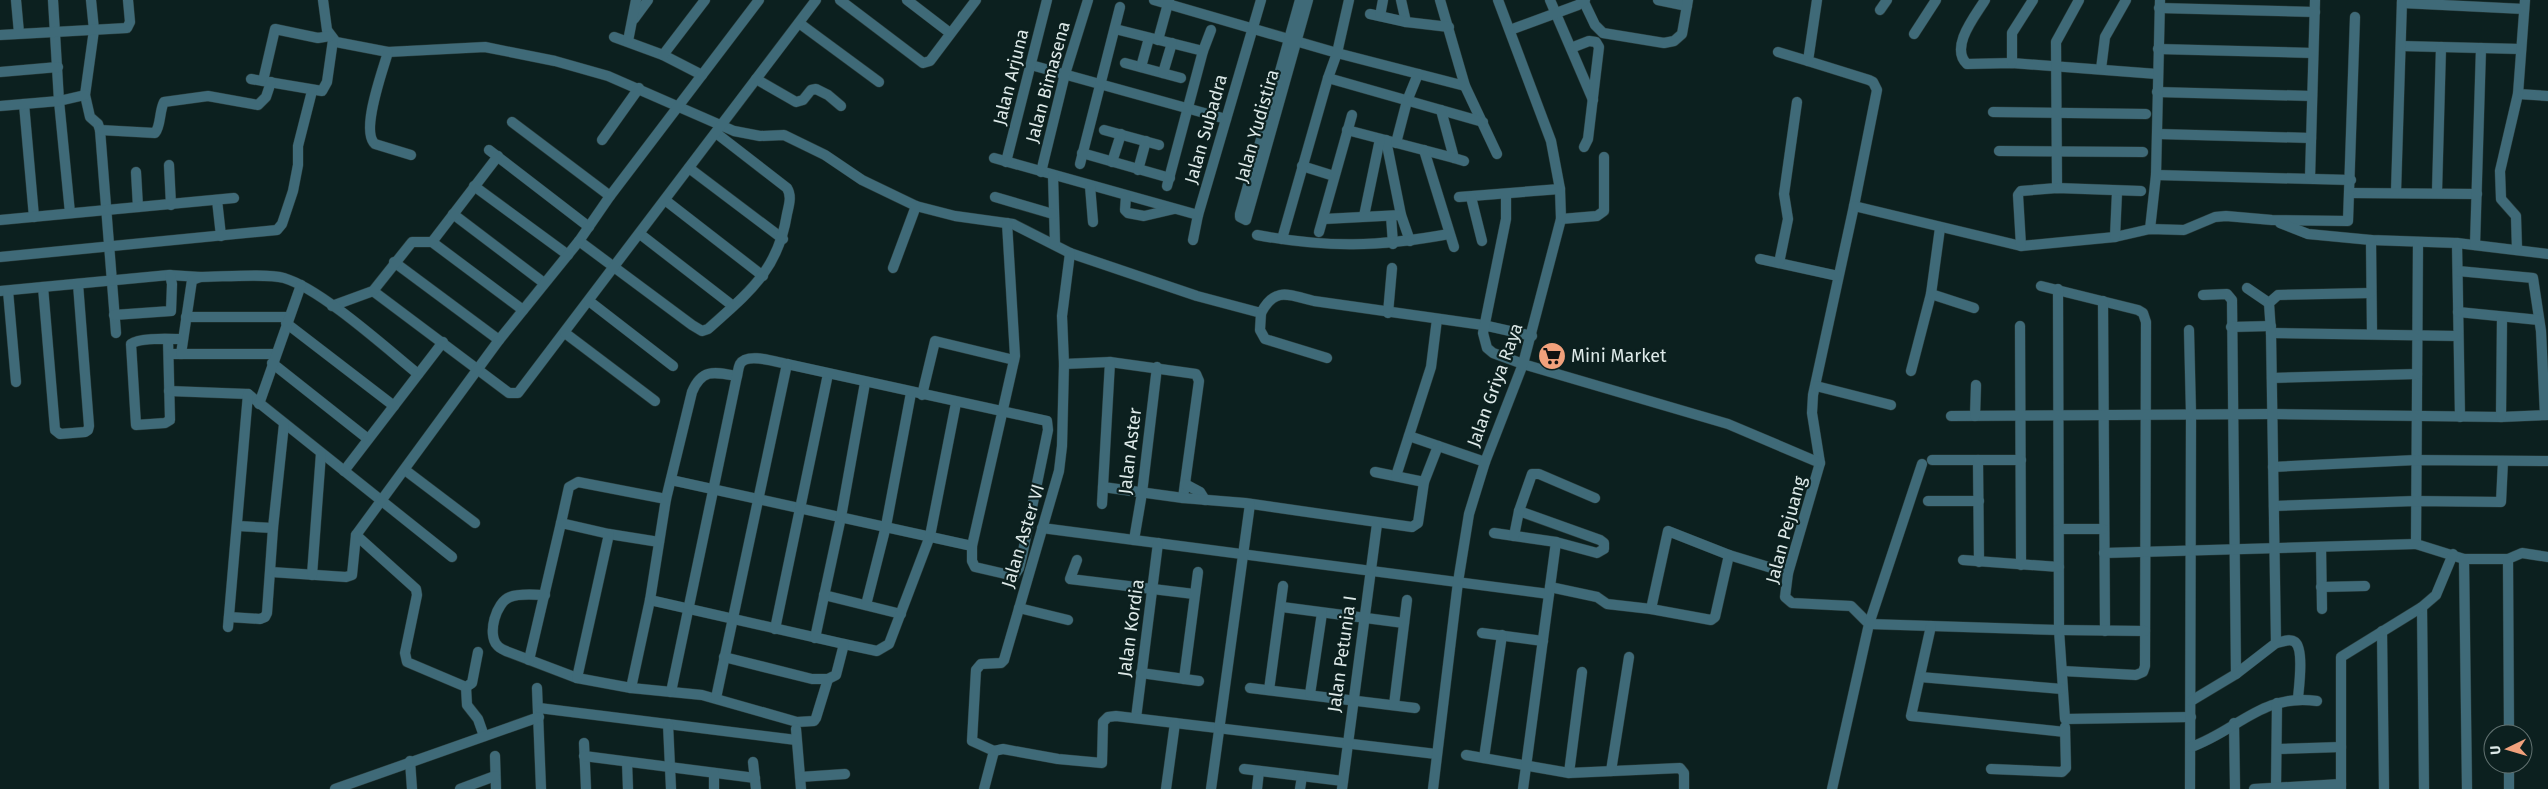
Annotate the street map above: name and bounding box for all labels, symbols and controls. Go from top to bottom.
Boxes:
street label: Jalan Bimasena [1021,19,1075,145]
street label: Jalan Arjuna [988,27,1034,127]
street label: Jalan Yudistira [1230,67,1284,185]
street label: Jalan Subadra [1180,72,1232,186]
street label: Jalan Griya Raya [1462,320,1528,450]
supermarket icon: Mini Market [1537,341,1567,371]
place label: Mini Market [1571,345,1667,367]
street label: Jalan Aster [1114,406,1146,496]
street label: Jalan Pejuang [1761,473,1811,586]
street label: Jalan Aster VI [997,482,1049,590]
street label: Jalan Kordia [1113,578,1149,678]
street label: Jalan Petunia I [1323,594,1361,714]
north arrow [2483,724,2533,774]
text: U [2487,745,2504,755]

